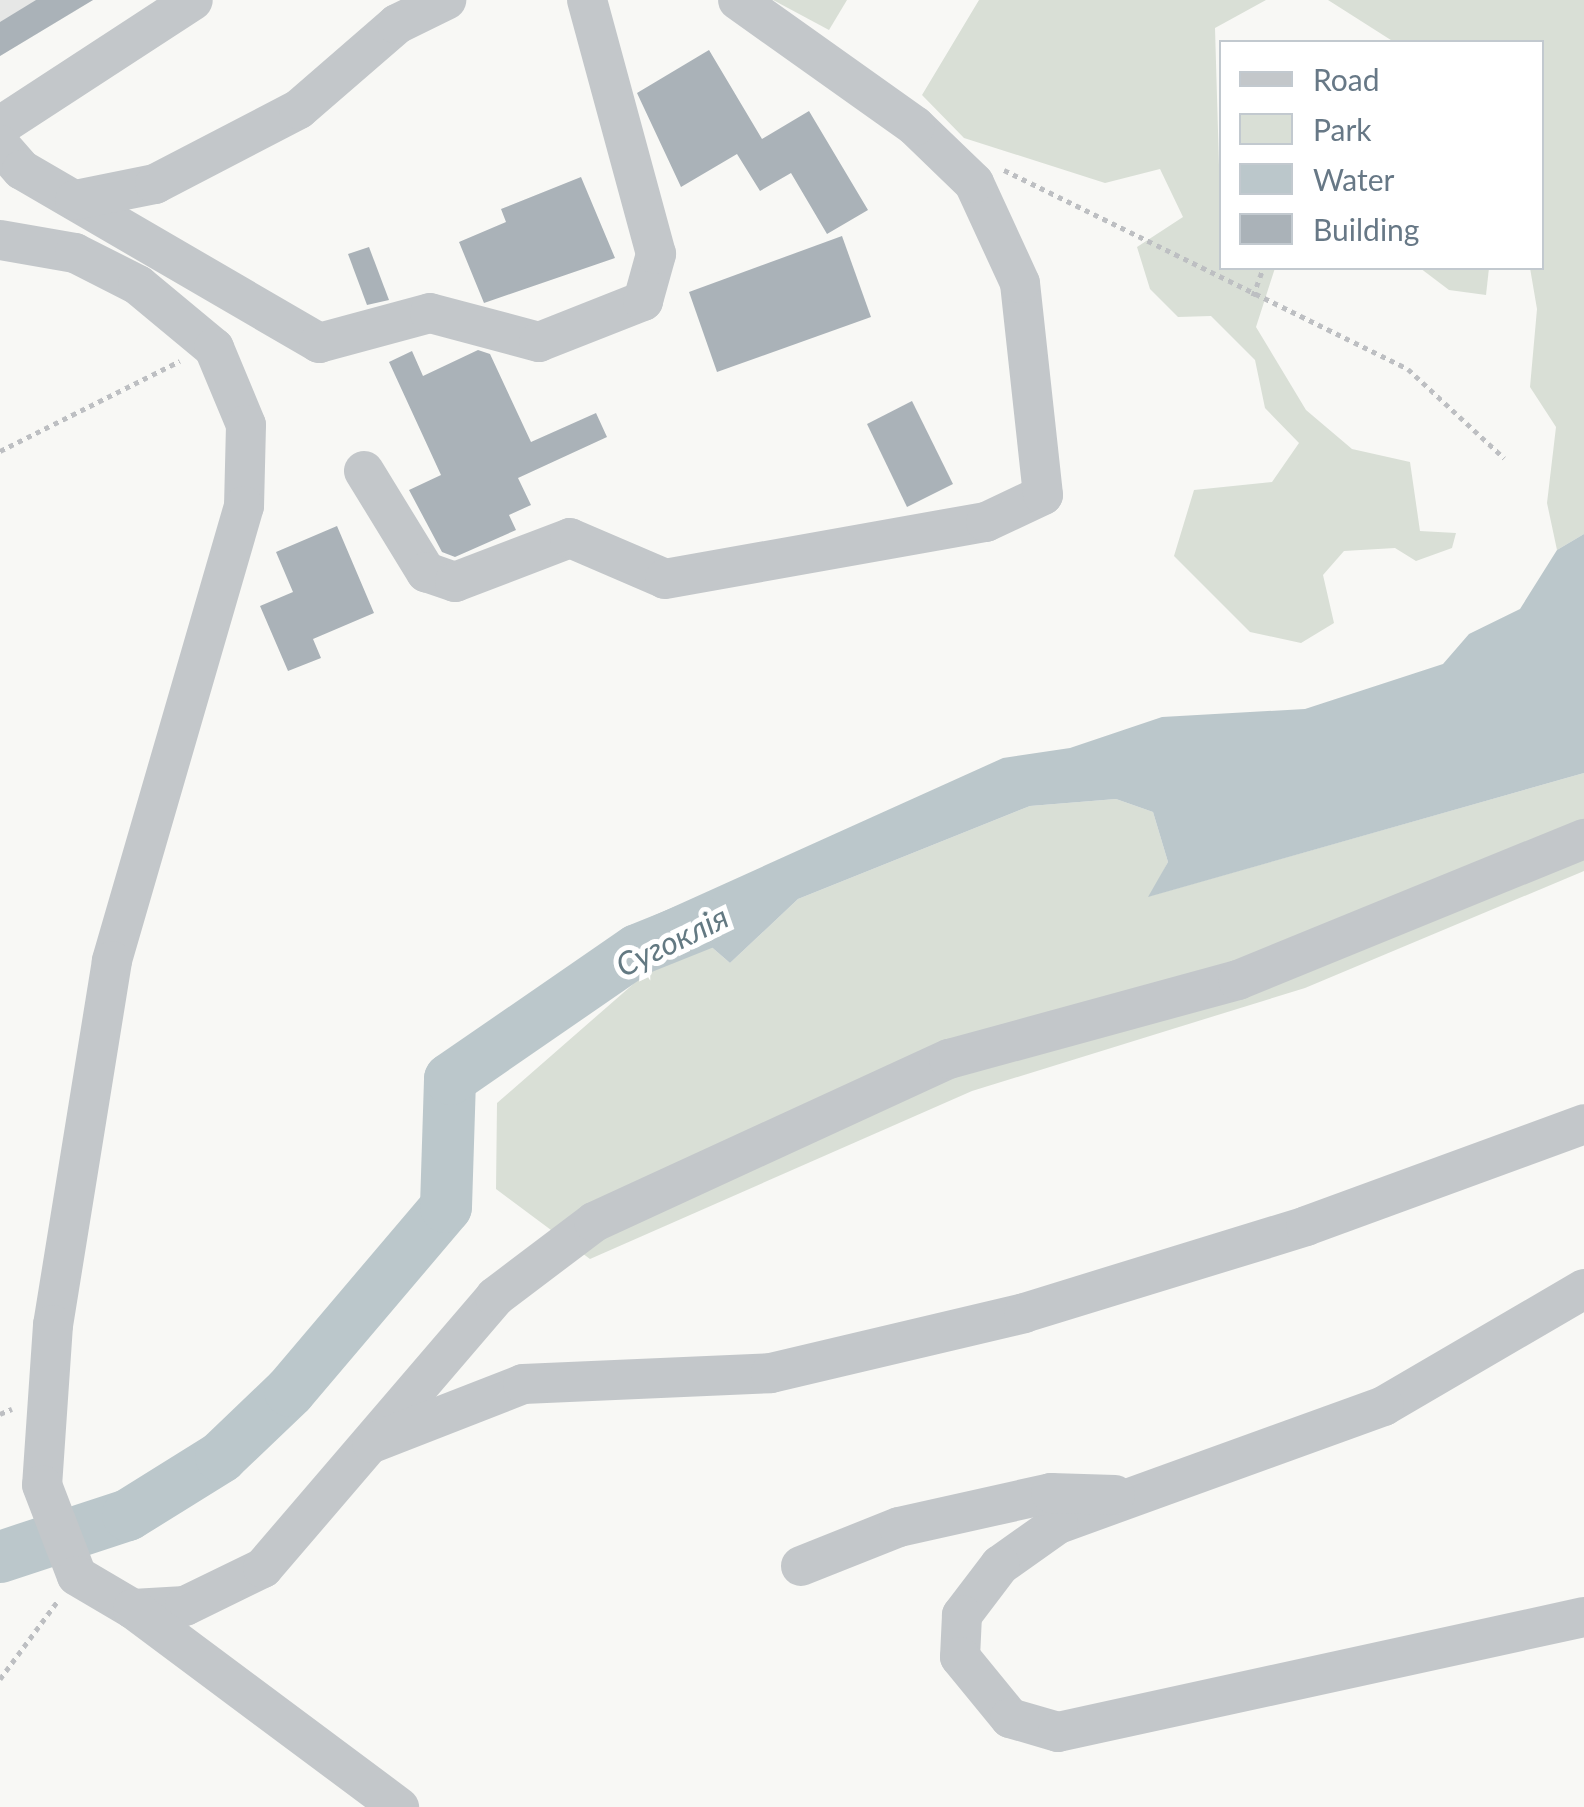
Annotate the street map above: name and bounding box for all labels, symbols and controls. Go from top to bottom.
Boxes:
legend [1219,40,1544,270]
text: Road [1313,61,1380,97]
text: Park [1313,111,1372,147]
text: Water [1313,161,1395,197]
text: Building [1313,211,1419,247]
water label: Сугоклія [610,897,734,985]

